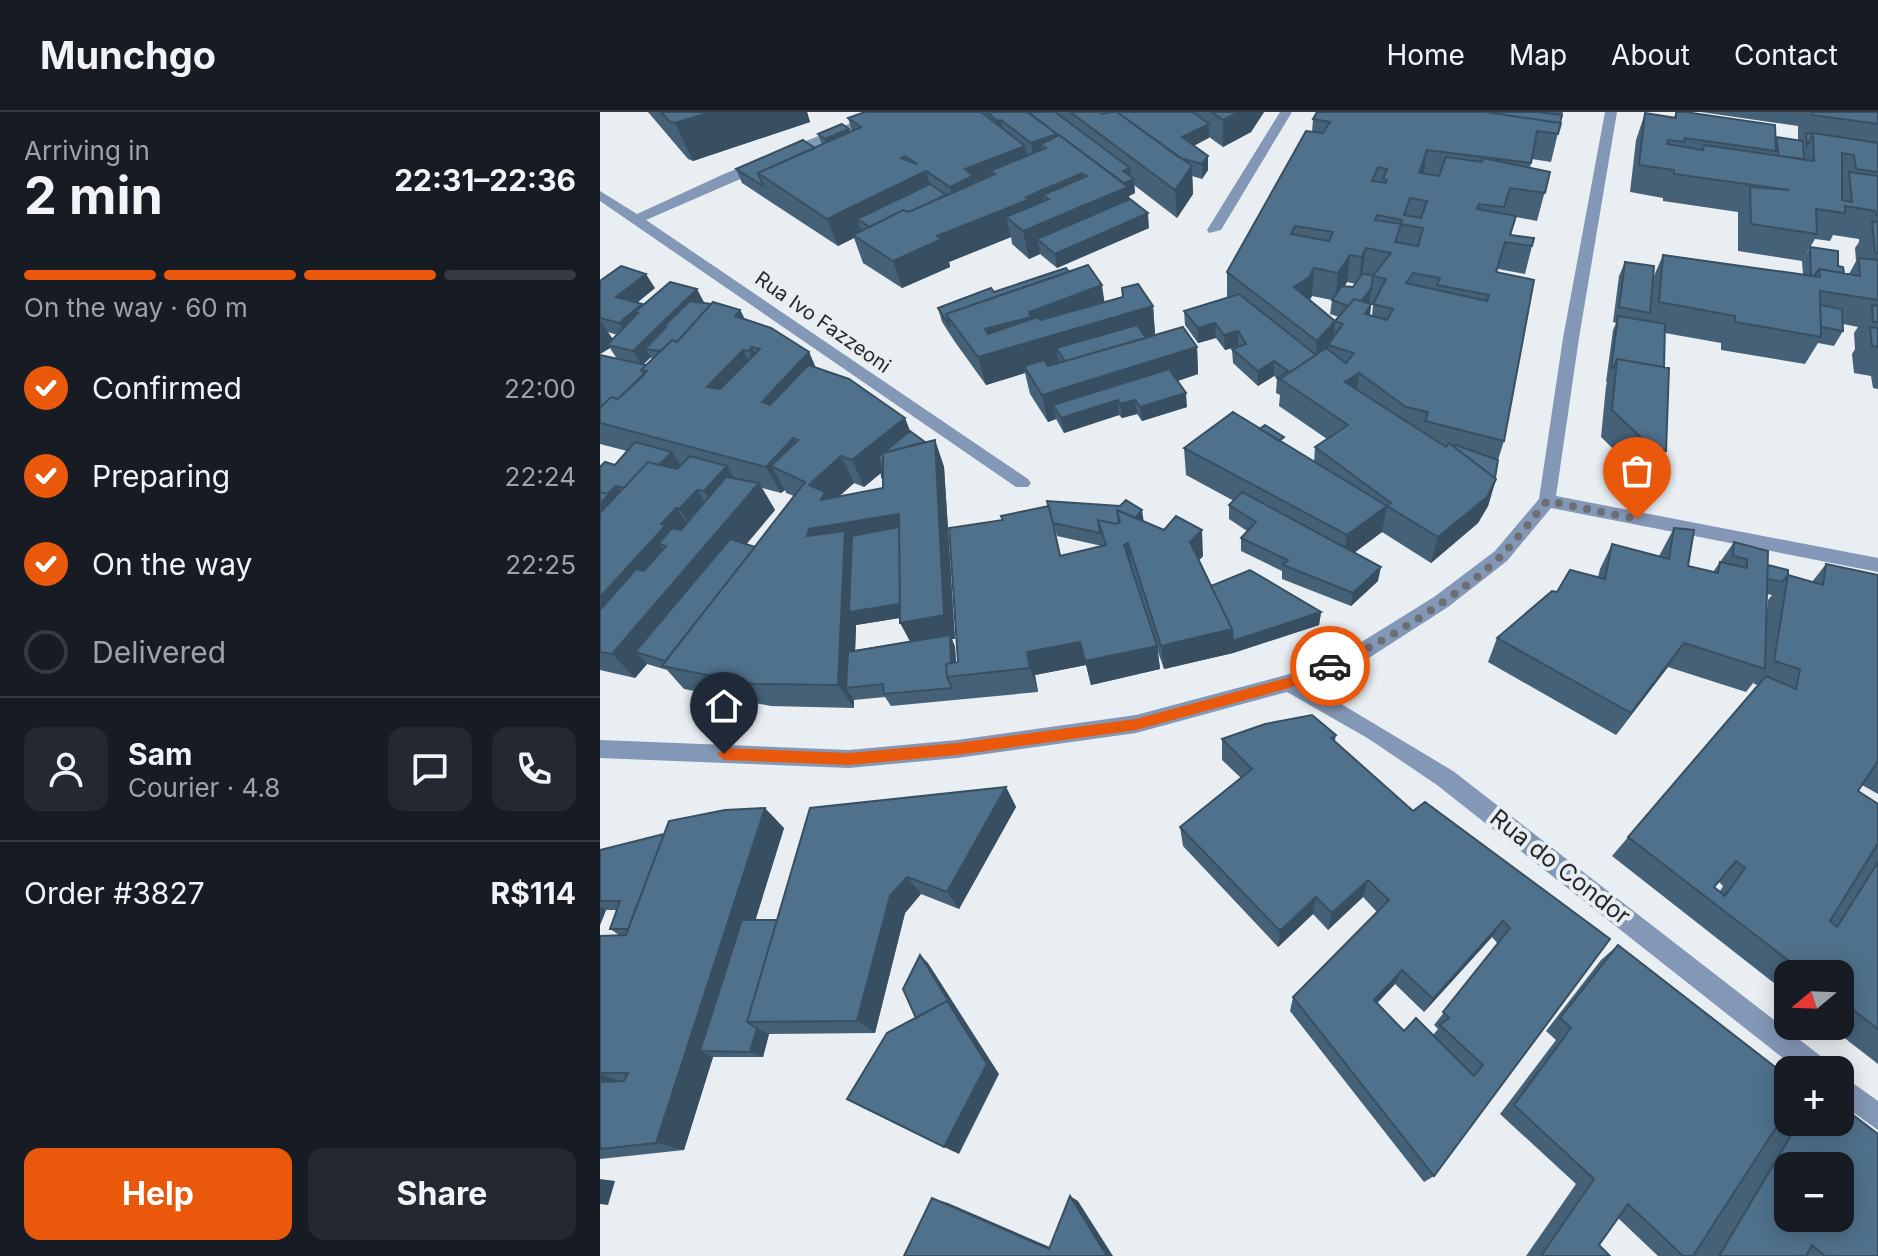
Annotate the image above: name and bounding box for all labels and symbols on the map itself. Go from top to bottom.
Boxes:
street label: Rua Ivo Fazzeoni [751,266,895,378]
pin [1603,437,1671,519]
courier [1290,626,1370,706]
pin [690,672,758,754]
street label: Rua do Condor [1484,803,1636,930]
north arrow [1774,960,1854,1040]

